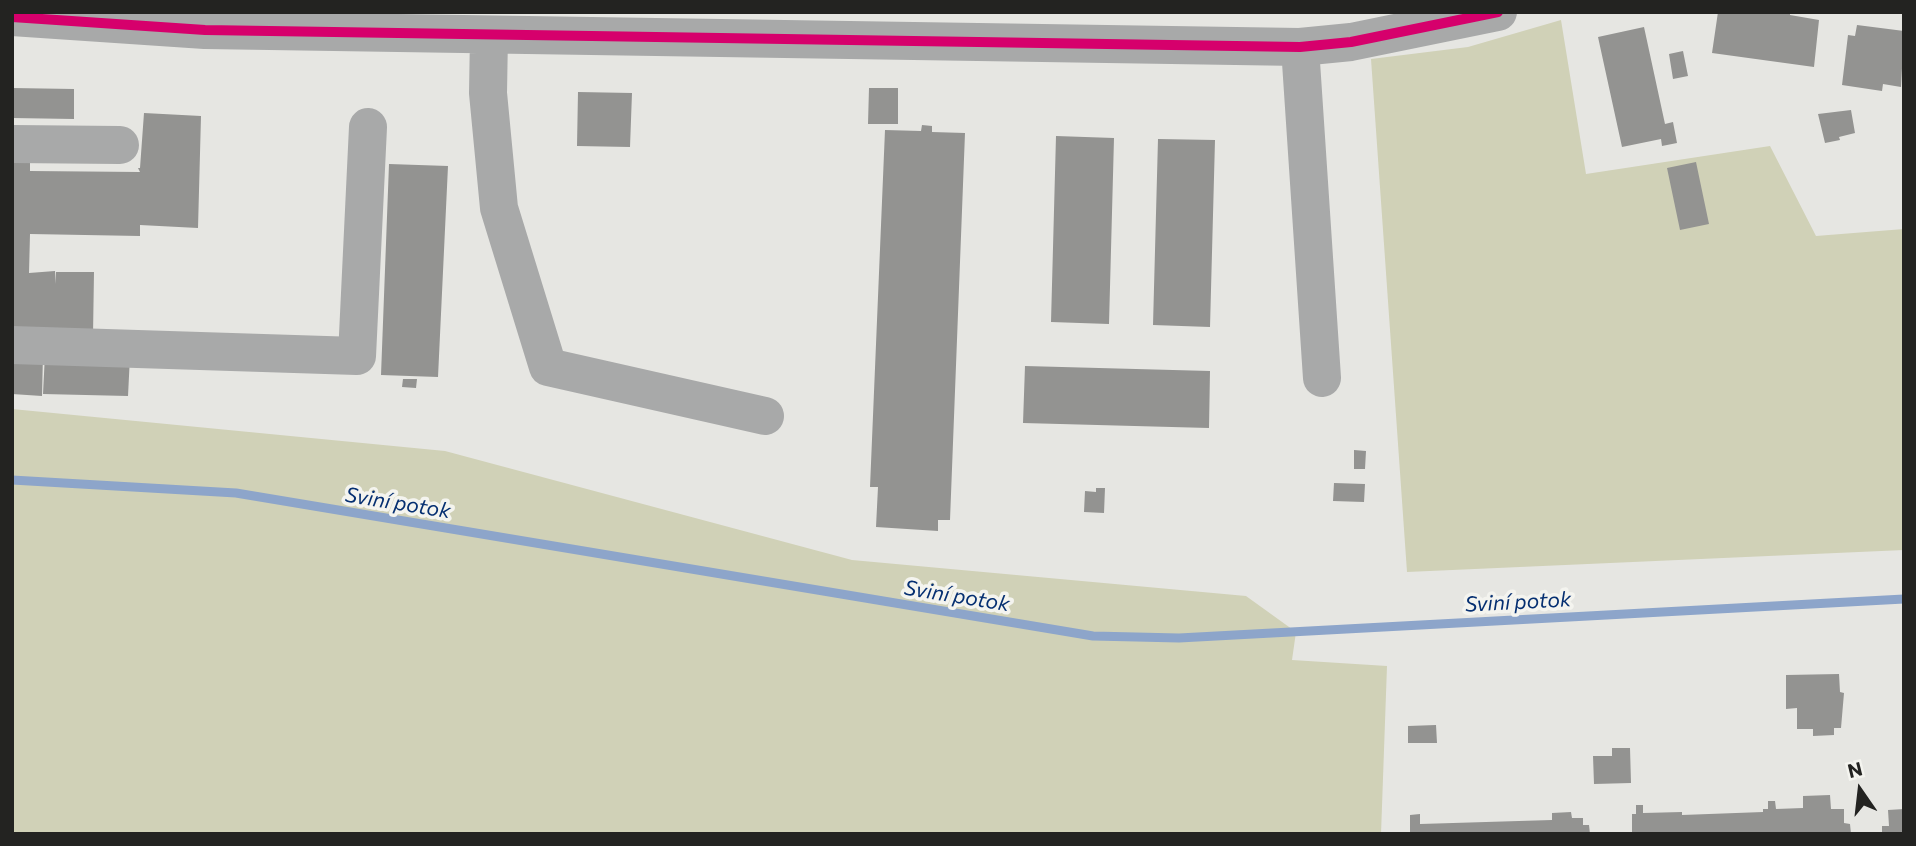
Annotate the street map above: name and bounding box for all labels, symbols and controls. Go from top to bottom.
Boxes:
water label: Sviní potok [343,482,453,524]
water label: Sviní potok [902,575,1012,617]
water label: Sviní potok [1464,587,1572,617]
north arrow [1825,755,1895,825]
text: N [1845,756,1864,782]

